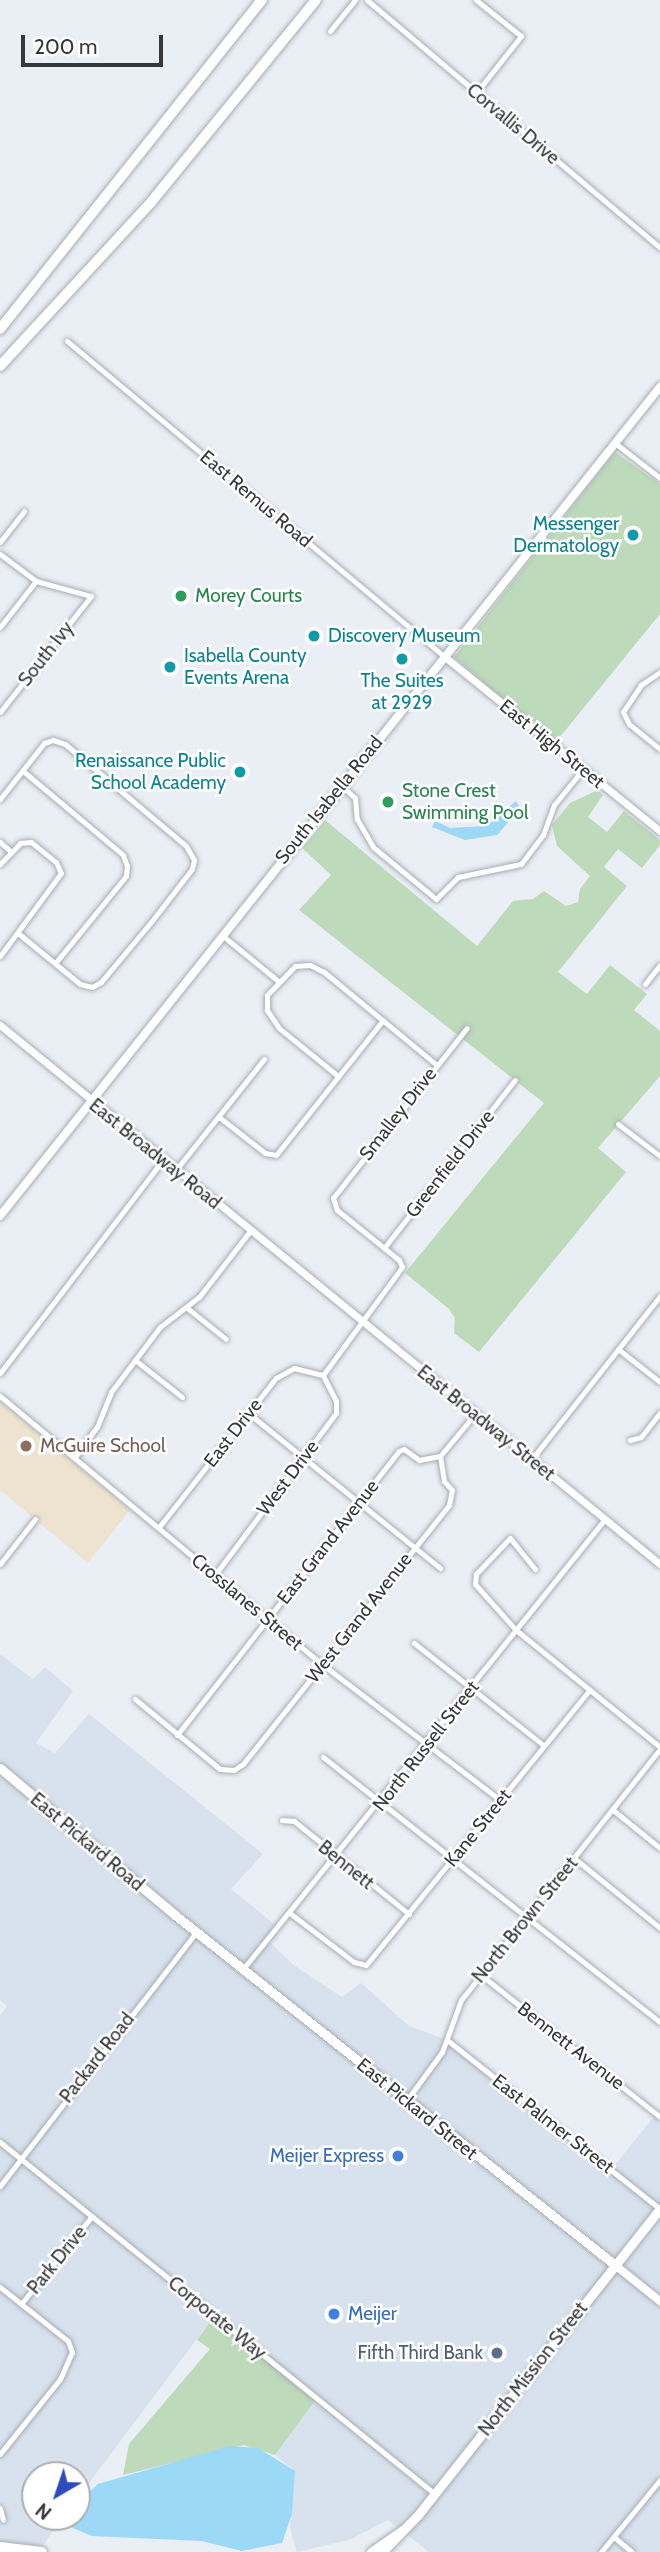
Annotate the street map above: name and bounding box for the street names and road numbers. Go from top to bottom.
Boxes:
street label: Corvallis Drive [462,79,564,169]
street label: East Remus Road [195,446,317,552]
street label: South Ivy [14,617,78,691]
street label: East High Street [495,695,609,793]
street label: South Isabella Road [270,731,388,869]
street label: Smalley Drive [355,1063,441,1165]
street label: East Broadway Road [85,1094,225,1214]
street label: Greenfield Drive [401,1106,499,1222]
street label: East Broadway Street [413,1361,559,1485]
street label: East Drive [199,1394,267,1472]
street label: West Drive [252,1436,324,1520]
street label: East Grand Avenue [272,1475,384,1609]
street label: West Grand Avenue [301,1548,417,1688]
street label: Crosslanes Street [187,1549,307,1655]
street label: North Russell Street [368,1676,484,1816]
street label: Kane Street [440,1785,516,1871]
street label: East Pickard Road [26,1788,148,1896]
street label: Bennett [314,1836,378,1894]
street label: North Brown Street [467,1852,583,1988]
street label: Bennett Avenue [513,1997,629,2095]
street label: Packard Road [55,2009,139,2107]
street label: East Pickard Street [352,2053,482,2165]
street label: East Palmer Street [488,2069,618,2179]
street label: Park Drive [23,2221,91,2299]
street label: Corporate Way [163,2272,271,2364]
street label: North Mission Street [474,2297,592,2441]

